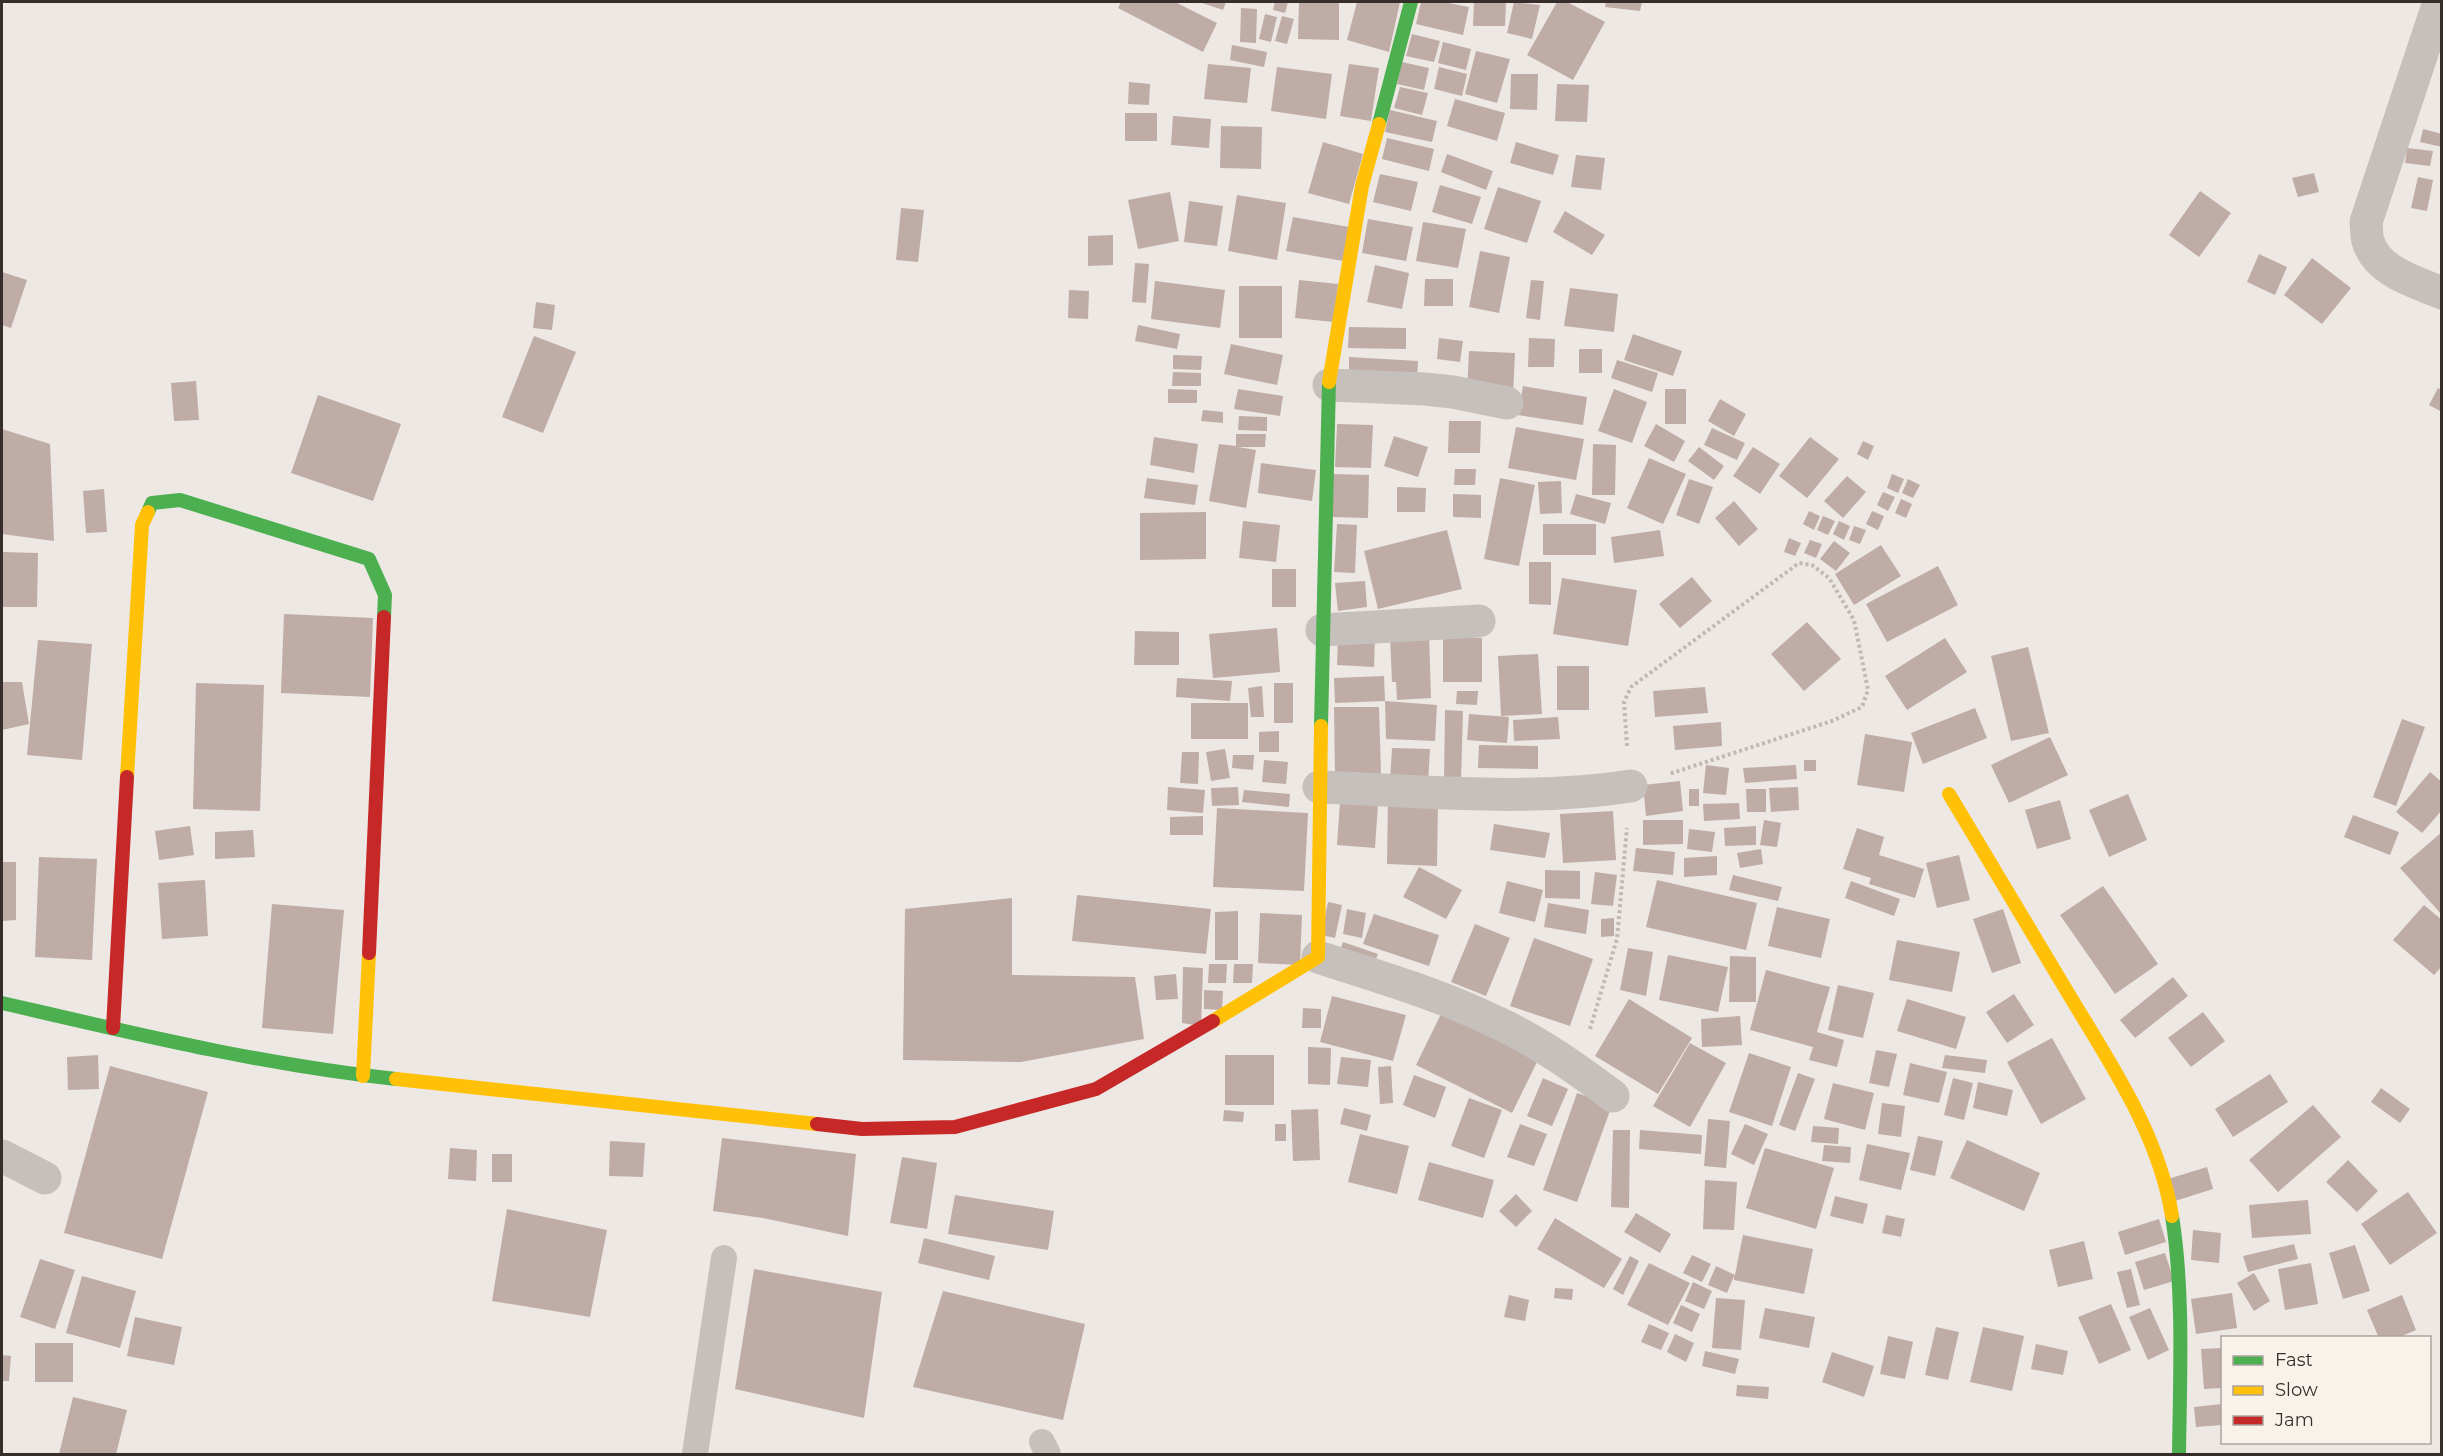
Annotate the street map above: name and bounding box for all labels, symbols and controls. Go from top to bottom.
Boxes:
legend [2221,1336,2431,1444]
text: Fast [2275,1349,2313,1371]
text: Slow [2275,1379,2318,1401]
text: Jam [2274,1409,2314,1431]

